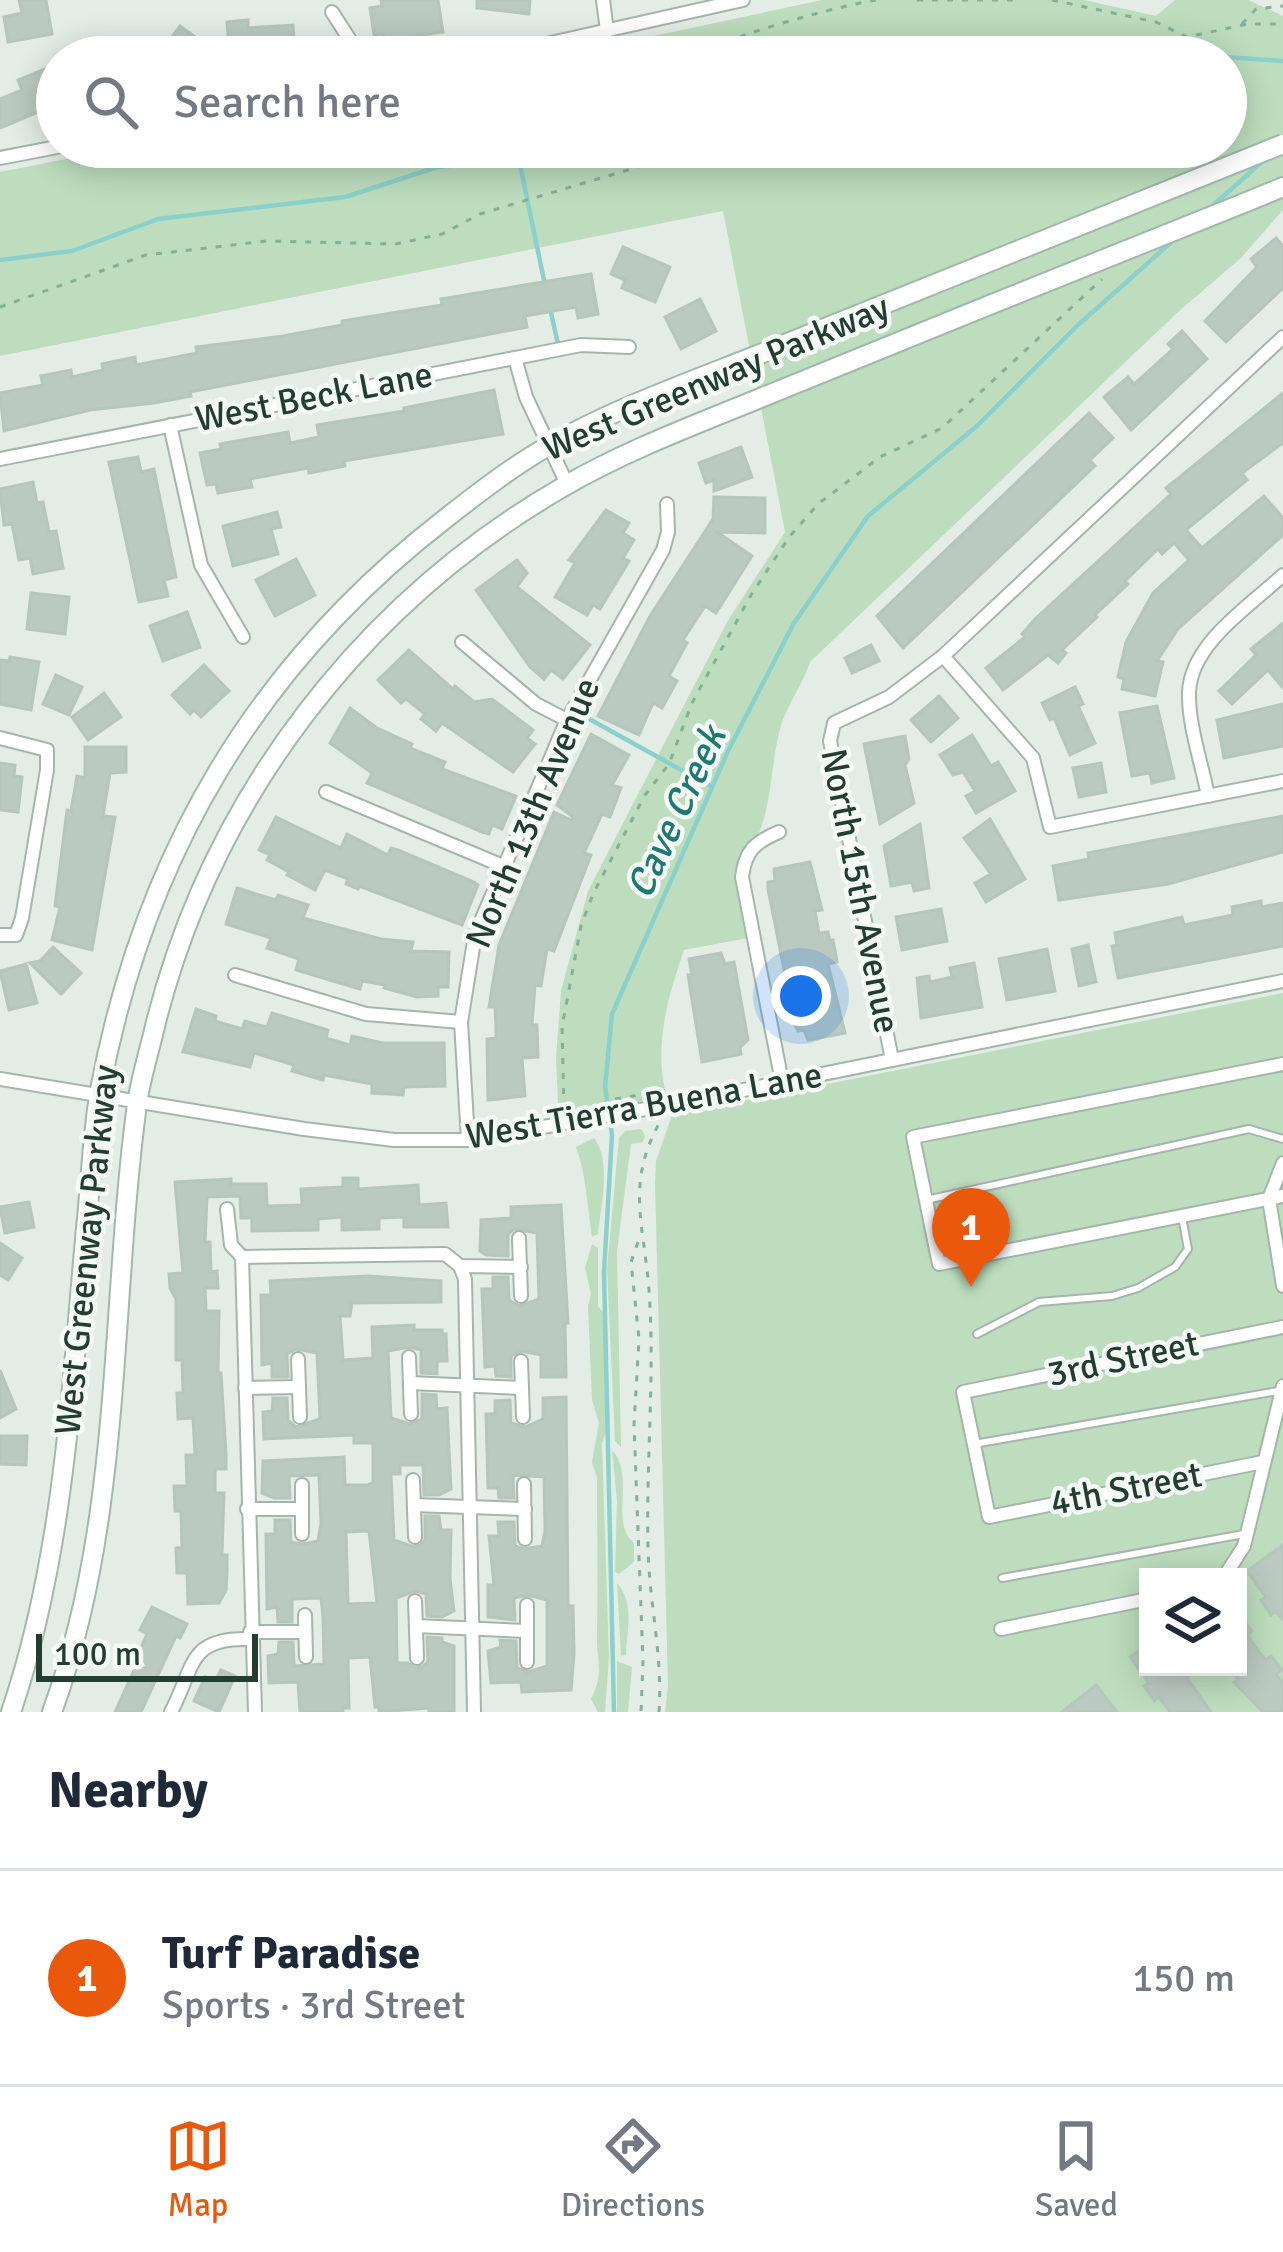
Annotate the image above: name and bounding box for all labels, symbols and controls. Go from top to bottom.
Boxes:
search box [36,36,1247,168]
icon: search [78,69,144,135]
text: Search here [174,75,401,130]
street label: West Greenway Parkway [536,285,896,471]
street label: West Beck Lane [192,352,436,442]
street label: North 13th Avenue [456,671,610,955]
water label: Cave Creek [615,716,738,905]
street label: North 15th Avenue [810,745,910,1037]
your location [771,966,831,1026]
street label: West Tierra Buena Lane [462,1053,826,1159]
street label: West Greenway Parkway [45,1063,129,1437]
pin: 1 [932,1188,1010,1287]
street label: 3rd Street [1043,1321,1203,1397]
street label: 4th Street [1046,1452,1206,1526]
map controls [1139,1568,1247,1676]
button: layers [1139,1568,1247,1676]
scale bar [36,1628,258,1681]
text: 100 m [54,1634,141,1675]
text: Nearby [48,1759,208,1822]
text: Turf Paradise [162,1926,420,1981]
text: 1 [76,1954,98,2002]
text: 150 m [1132,1954,1235,2002]
text: Sports · 3rd Street [162,1981,465,2029]
tab: Map [165,2113,231,2226]
tab: Directions [561,2113,705,2226]
tab: Saved [1035,2113,1118,2226]

